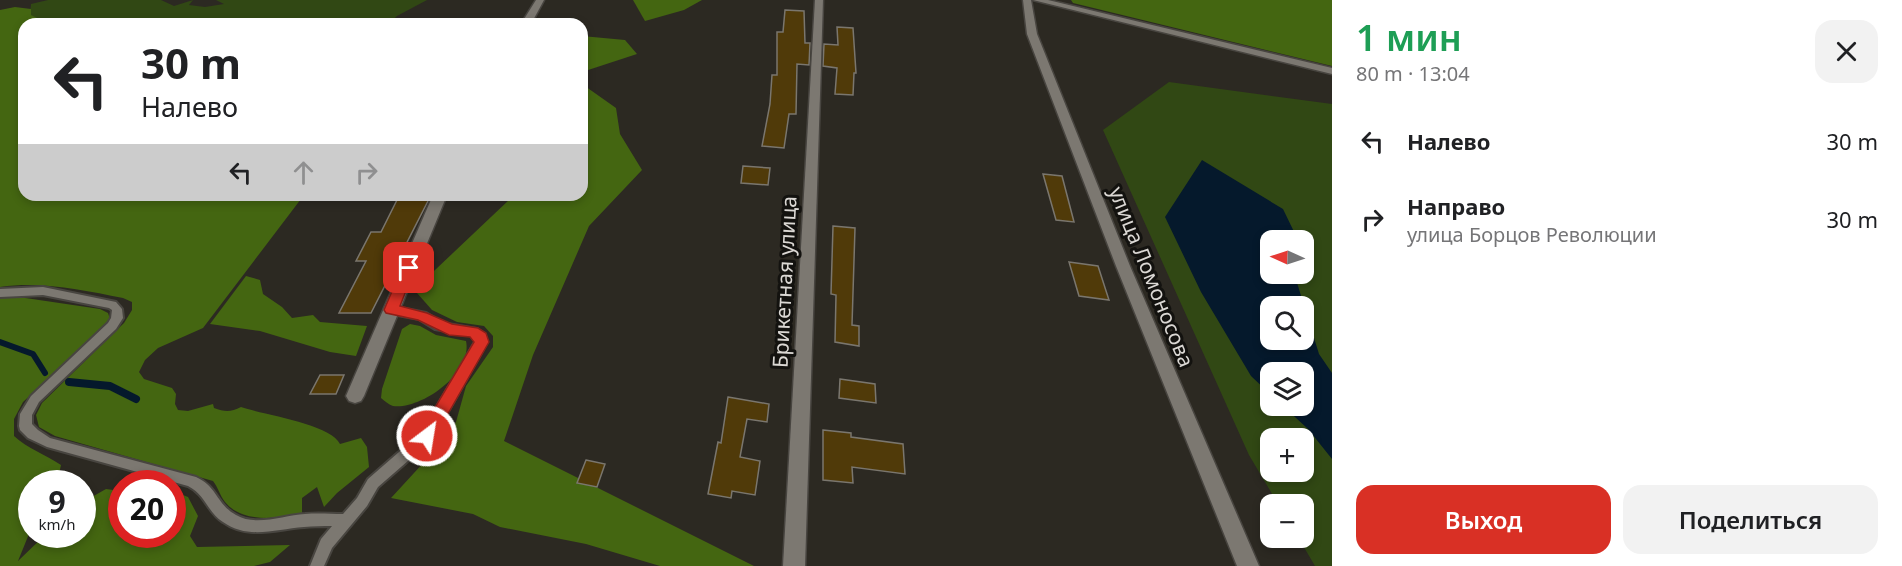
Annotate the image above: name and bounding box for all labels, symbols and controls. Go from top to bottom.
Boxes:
text: 1 мин [1356,13,1462,62]
button: close [1815,20,1878,83]
text: 30 m [141,34,241,91]
icon: left [42,42,120,120]
text: 80 m · 13:04 [1356,60,1470,87]
text: Налево [141,88,238,125]
icon: left [1356,125,1389,158]
text: Налево [1407,126,1490,156]
text: 30 m [1827,126,1878,156]
icon: left [224,156,257,189]
icon: ahead [287,156,320,189]
icon: right [350,156,383,189]
street label: улица Ломоносова [1103,182,1201,371]
text: Направо [1407,191,1505,221]
street label: Брикетная улица [766,195,802,369]
icon: right [1356,203,1389,236]
text: 30 m [1827,204,1878,234]
text: улица Борцов Революции [1407,221,1657,248]
north arrow [1260,230,1314,284]
map controls [1260,230,1314,548]
pin [383,242,434,293]
icon: arrive [392,251,425,284]
button: search [1260,296,1314,350]
button: layers [1260,362,1314,416]
position arrow [395,404,459,468]
button: + [1260,428,1314,482]
speed limit sign: 20 [108,470,186,548]
text: 9 [48,481,66,522]
button: Выход [1356,485,1611,554]
button: Поделиться [1623,485,1878,554]
button: − [1260,494,1314,548]
text: km/h [39,514,75,534]

